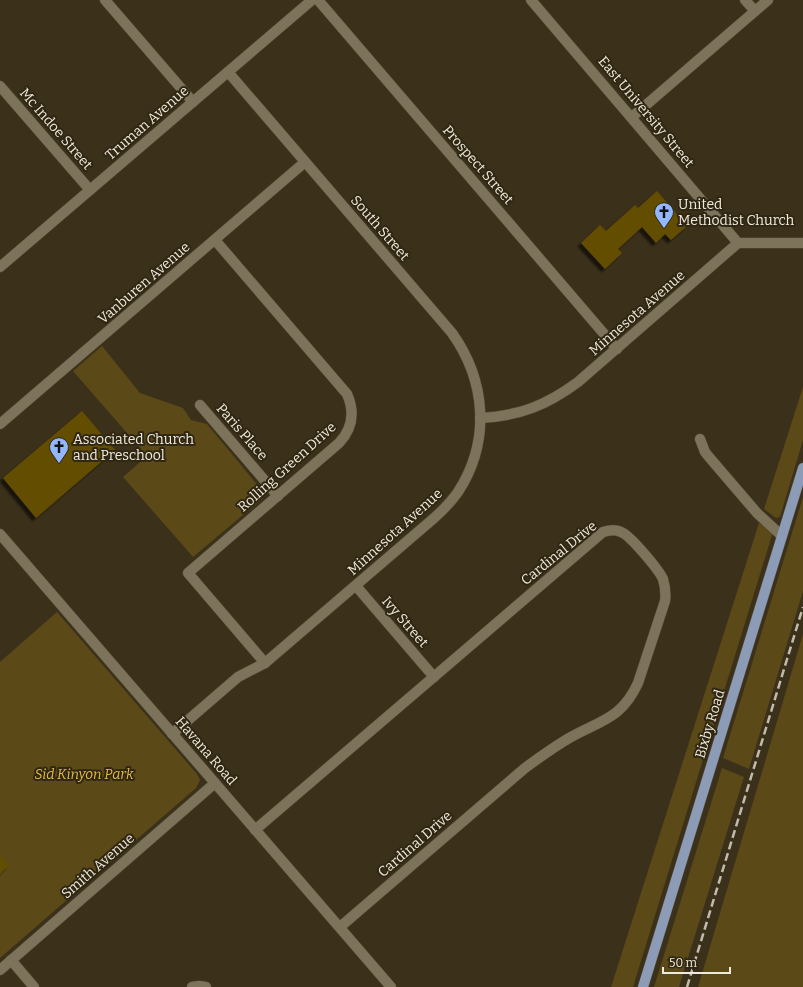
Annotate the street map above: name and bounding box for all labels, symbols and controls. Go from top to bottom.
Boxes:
street label: East University Street [594,53,698,171]
street label: Truman Avenue [102,82,192,164]
street label: Mc Indoe Street [16,85,96,173]
street label: Prospect Street [439,122,517,208]
street label: South Street [347,192,413,264]
place label: United Methodist Church [678,196,794,229]
church icon: United Methodist Church [653,201,675,229]
street label: Vanburen Avenue [95,238,193,328]
street label: Minnesota Avenue [586,267,688,359]
street label: Paris Place [213,400,271,464]
street label: Rolling Green Drive [234,418,340,516]
place label: Associated Church and Preschool [73,431,194,464]
church icon: Associated Church and Preschool [48,436,70,464]
street label: Minnesota Avenue [344,485,446,579]
street label: Cardinal Drive [518,517,600,589]
street label: Ivy Street [378,593,432,651]
street label: Bixby Road [691,688,729,760]
street label: Havana Road [172,713,240,789]
park label: Sid Kinyon Park [35,766,134,783]
street label: Cardinal Drive [374,807,456,881]
street label: Smith Avenue [58,830,138,902]
scale bar [663,949,730,975]
text: 50 m [669,956,698,970]

